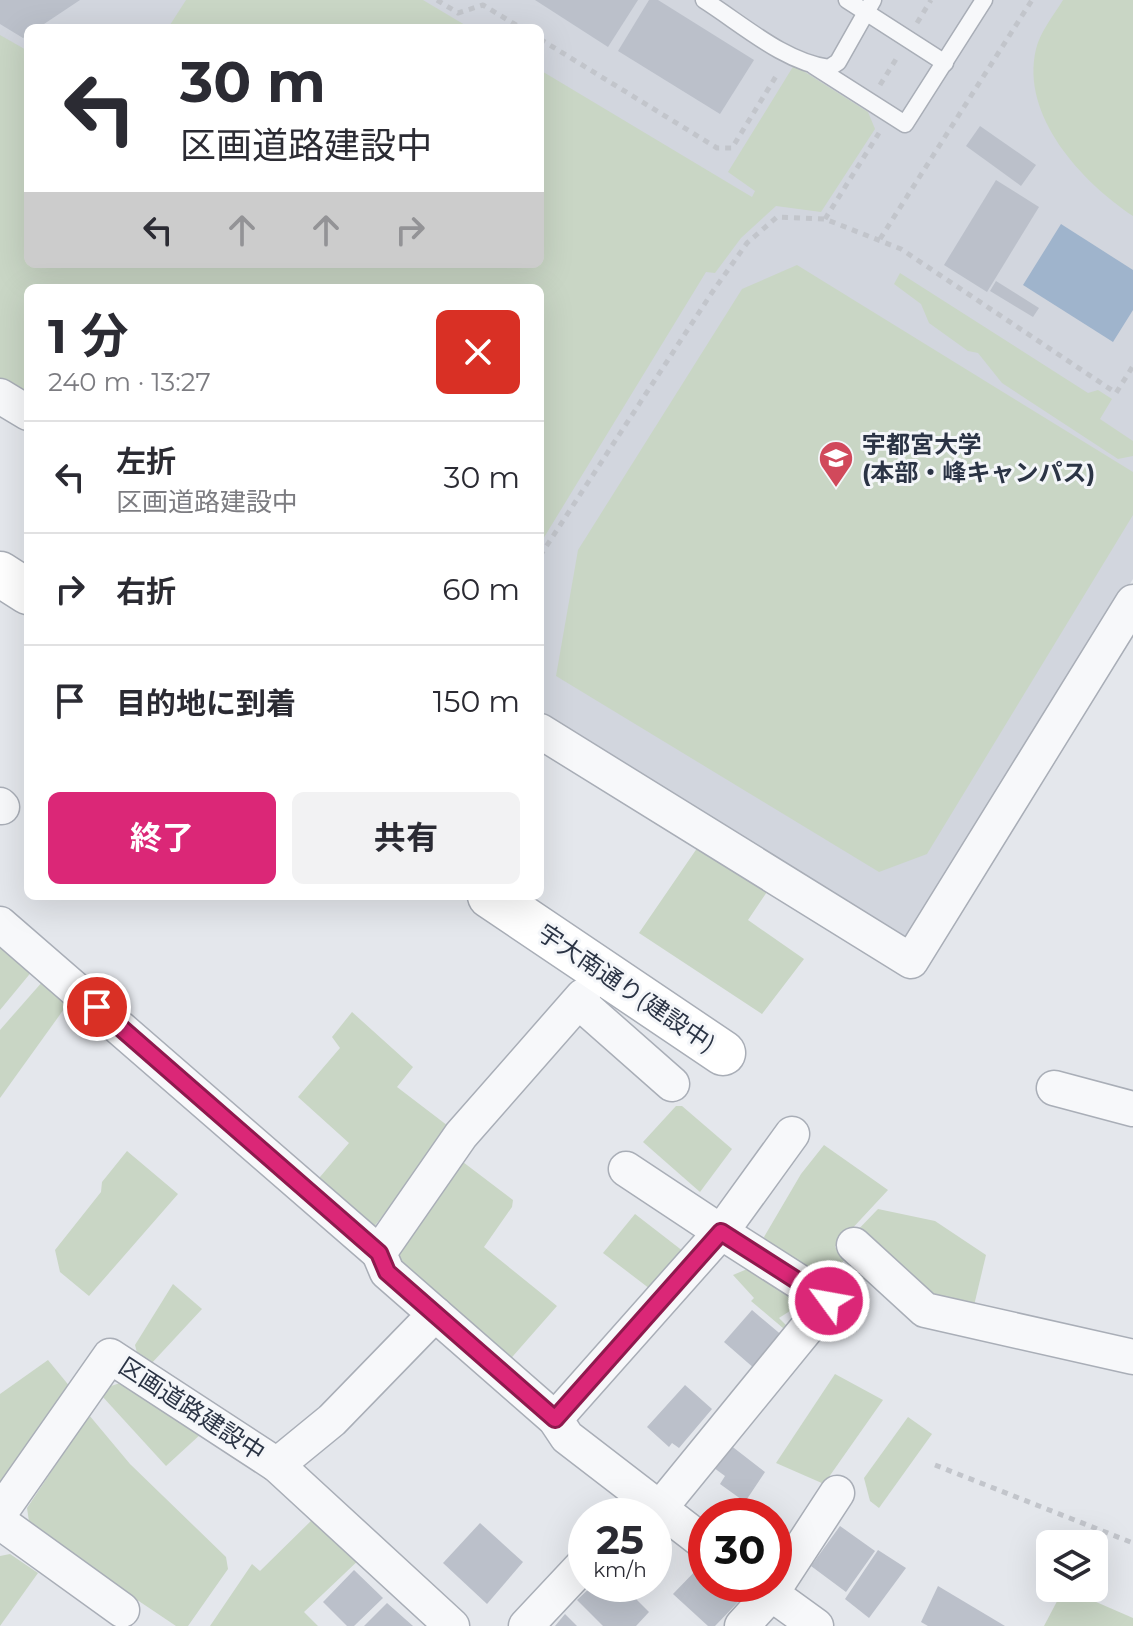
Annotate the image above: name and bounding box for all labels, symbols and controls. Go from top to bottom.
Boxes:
text: 30 m [180,48,326,116]
icon: left [48,56,152,160]
text: 区画道路建設中 [180,123,432,167]
icon: left [136,208,180,252]
icon: ahead [220,208,264,252]
icon: ahead [304,208,348,252]
icon: right [388,208,432,252]
text: 1 分 [48,307,128,365]
button: close [436,310,520,394]
text: 240 m · 13:27 [48,366,211,398]
place label: 宇都宮大学 (本部・峰キャンパス) [862,430,1095,487]
school or university icon: 宇都宮大学 (本部・峰キャンパス) [817,439,855,489]
text: 左折 [116,443,176,480]
icon: left [48,455,92,499]
text: 30 m [444,459,520,496]
text: 区画道路建設中 [116,486,298,518]
icon: right [48,567,92,611]
text: 60 m [442,571,520,608]
text: 右折 [116,573,176,610]
icon: arrive [48,679,92,723]
text: 150 m [433,683,520,720]
text: 目的地に到着 [116,685,296,722]
button: 終了 [48,792,276,884]
button: 共有 [292,792,520,884]
street label: 宇大南通り(建設中) [533,918,721,1058]
pin [63,973,131,1041]
icon: arrive [75,985,119,1029]
position arrow [787,1259,871,1343]
street label: 区画道路建設中 [114,1351,270,1467]
speed limit sign: 30 [688,1498,792,1602]
text: 25 [596,1515,644,1564]
map controls [1036,1530,1108,1602]
button: layers [1036,1530,1108,1602]
text: km/h [593,1558,647,1582]

